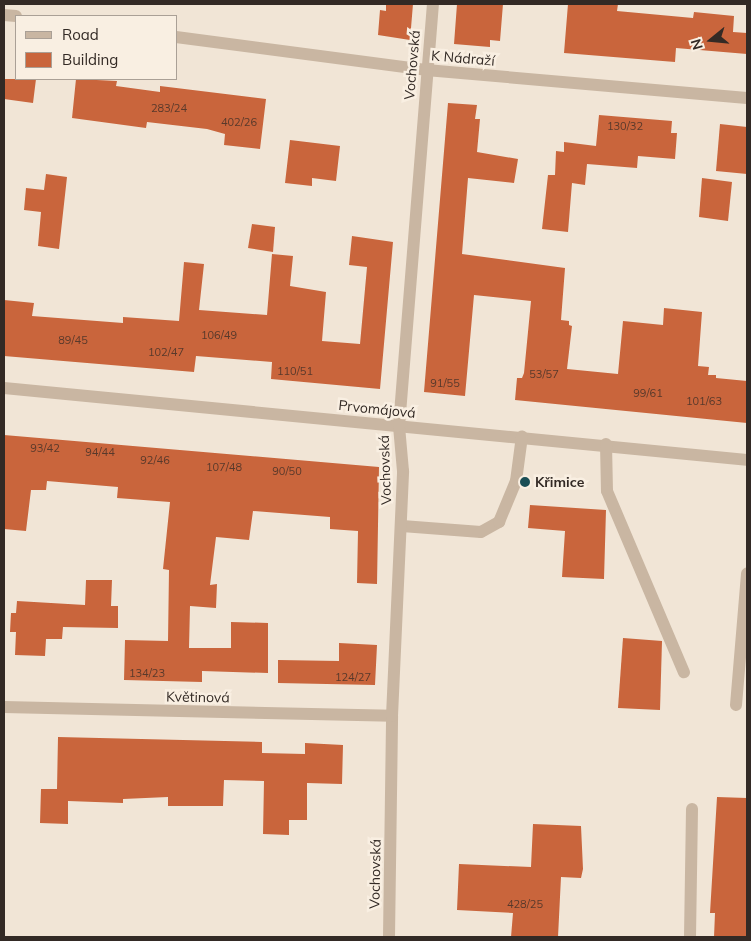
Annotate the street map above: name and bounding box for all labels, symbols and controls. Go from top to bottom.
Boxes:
legend [15,15,178,80]
north arrow [686,15,736,65]
text: Road [62,25,99,44]
street label: Vochovská [401,29,423,101]
text: N [687,37,707,52]
street label: K Nádraží [430,47,496,69]
text: Building [62,50,118,69]
house number: 283/24 [151,101,187,115]
house number: 402/26 [221,115,257,129]
house number: 130/32 [607,119,643,133]
house number: 106/49 [201,328,237,342]
house number: 89/45 [58,333,88,347]
house number: 102/47 [148,345,184,359]
house number: 110/51 [277,364,313,378]
house number: 53/57 [529,367,559,381]
house number: 91/55 [430,376,460,390]
house number: 99/61 [633,386,663,400]
house number: 101/63 [686,394,722,408]
street label: Prvomájová [338,397,416,421]
street label: Vochovská [375,435,395,505]
house number: 93/42 [30,441,60,455]
house number: 94/44 [85,445,115,459]
house number: 92/46 [140,453,170,467]
house number: 107/48 [206,460,242,474]
house number: 90/50 [272,464,302,478]
place label: Křimice [535,474,584,490]
marker: Křimice [519,476,531,488]
house number: 134/23 [129,666,165,680]
house number: 124/27 [335,670,371,684]
street label: Květinová [166,688,230,706]
street label: Vochovská [366,839,384,909]
house number: 428/25 [507,897,543,911]

